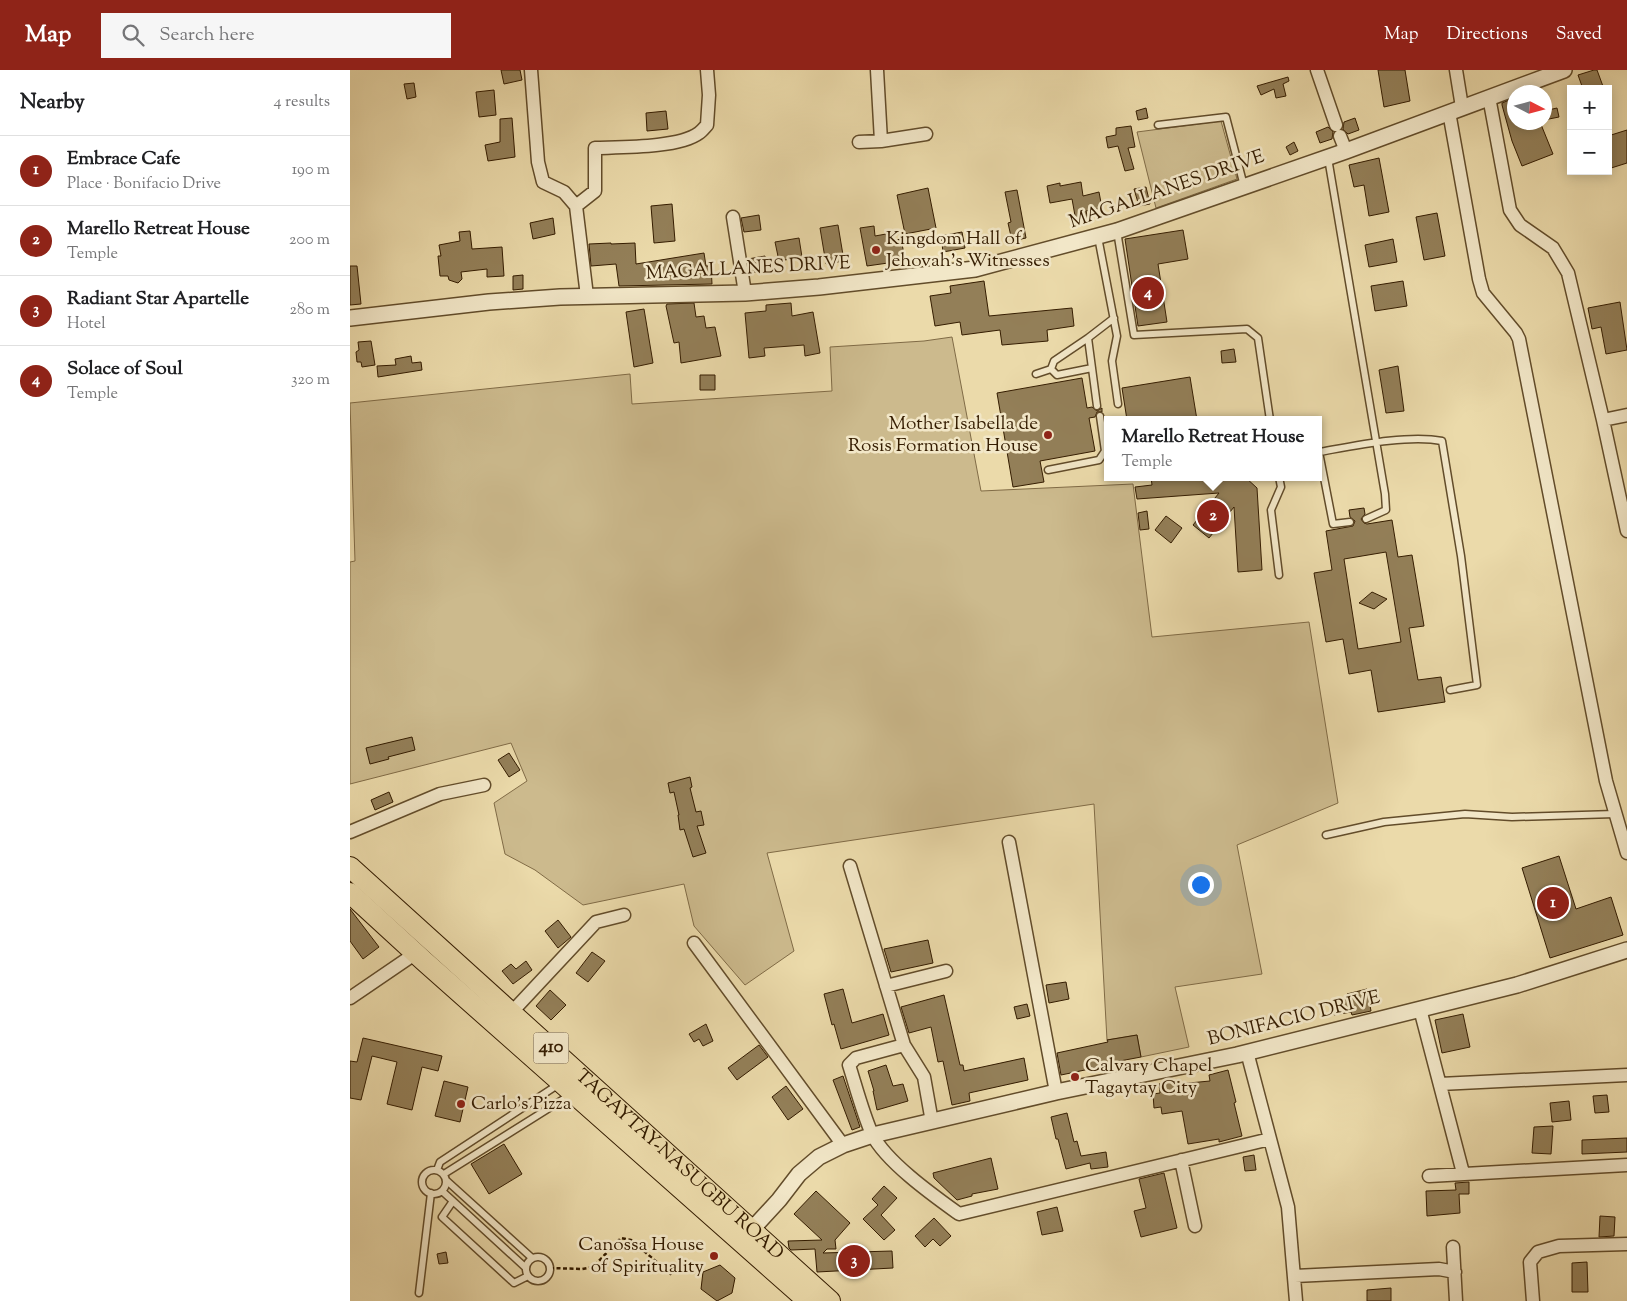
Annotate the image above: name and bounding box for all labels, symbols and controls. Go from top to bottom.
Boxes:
search box [101,13,451,58]
text: Map [25,18,71,52]
icon: search [119,21,147,49]
text: Search here [159,22,255,49]
text: Map [1384,22,1419,48]
text: Directions [1447,22,1528,48]
text: Saved [1556,22,1602,48]
north arrow [1507,85,1552,130]
map controls [1567,85,1612,175]
button: + [1567,85,1612,130]
text: Nearby [20,88,85,118]
text: 4 results [274,91,330,114]
button: − [1567,130,1612,175]
street label: MAGALLANES DRIVE [1066,144,1269,236]
text: Embrace Cafe [67,146,180,173]
text: 1 [33,159,39,182]
text: 190 m [292,159,330,182]
text: Place · Bonifacio Drive [67,173,221,196]
text: Marello Retreat House [67,216,250,243]
place label: Kingdom Hall of Jehovah's Witnesses [885,226,1050,275]
text: 2 [32,229,40,252]
text: 200 m [289,229,330,252]
text: Temple [67,243,118,266]
marker: Kingdom Hall of Jehovah's Witnesses [870,244,882,256]
street label: MAGALLANES DRIVE [645,250,852,288]
pin: 4 [1132,274,1164,312]
text: Radiant Star Apartelle [67,286,249,313]
text: 3 [33,299,39,322]
text: 280 m [289,299,330,322]
text: Hotel [67,313,106,336]
text: Solace of Soul [67,356,183,383]
text: 4 [32,369,40,392]
text: 320 m [291,369,330,392]
text: Temple [67,383,118,406]
place label: Mother Isabella de Rosis Formation House [848,411,1038,460]
popup [1104,416,1322,481]
text: Marello Retreat House [1122,424,1304,451]
marker: Mother Isabella de Rosis Formation House [1042,429,1054,441]
text: Temple [1122,451,1173,474]
pin: 2 [1197,497,1229,535]
your location [1188,872,1214,898]
pin: 1 [1537,884,1569,922]
street label: BONIFACIO DRIVE [1205,984,1384,1053]
road number: 410 [534,1032,568,1064]
place label: Calvary Chapel Tagaytay City [1085,1053,1213,1102]
street label: TAGAYTAY-NASUGBU ROAD [569,1063,790,1266]
marker: Calvary Chapel Tagaytay City [1069,1071,1081,1083]
place label: Carlo's Pizza [471,1091,572,1118]
marker: Carlo's Pizza [455,1098,467,1110]
place label: Canossa House of Spirituality [578,1232,705,1281]
pin: 3 [838,1242,870,1280]
marker: Canossa House of Spirituality [708,1250,720,1262]

